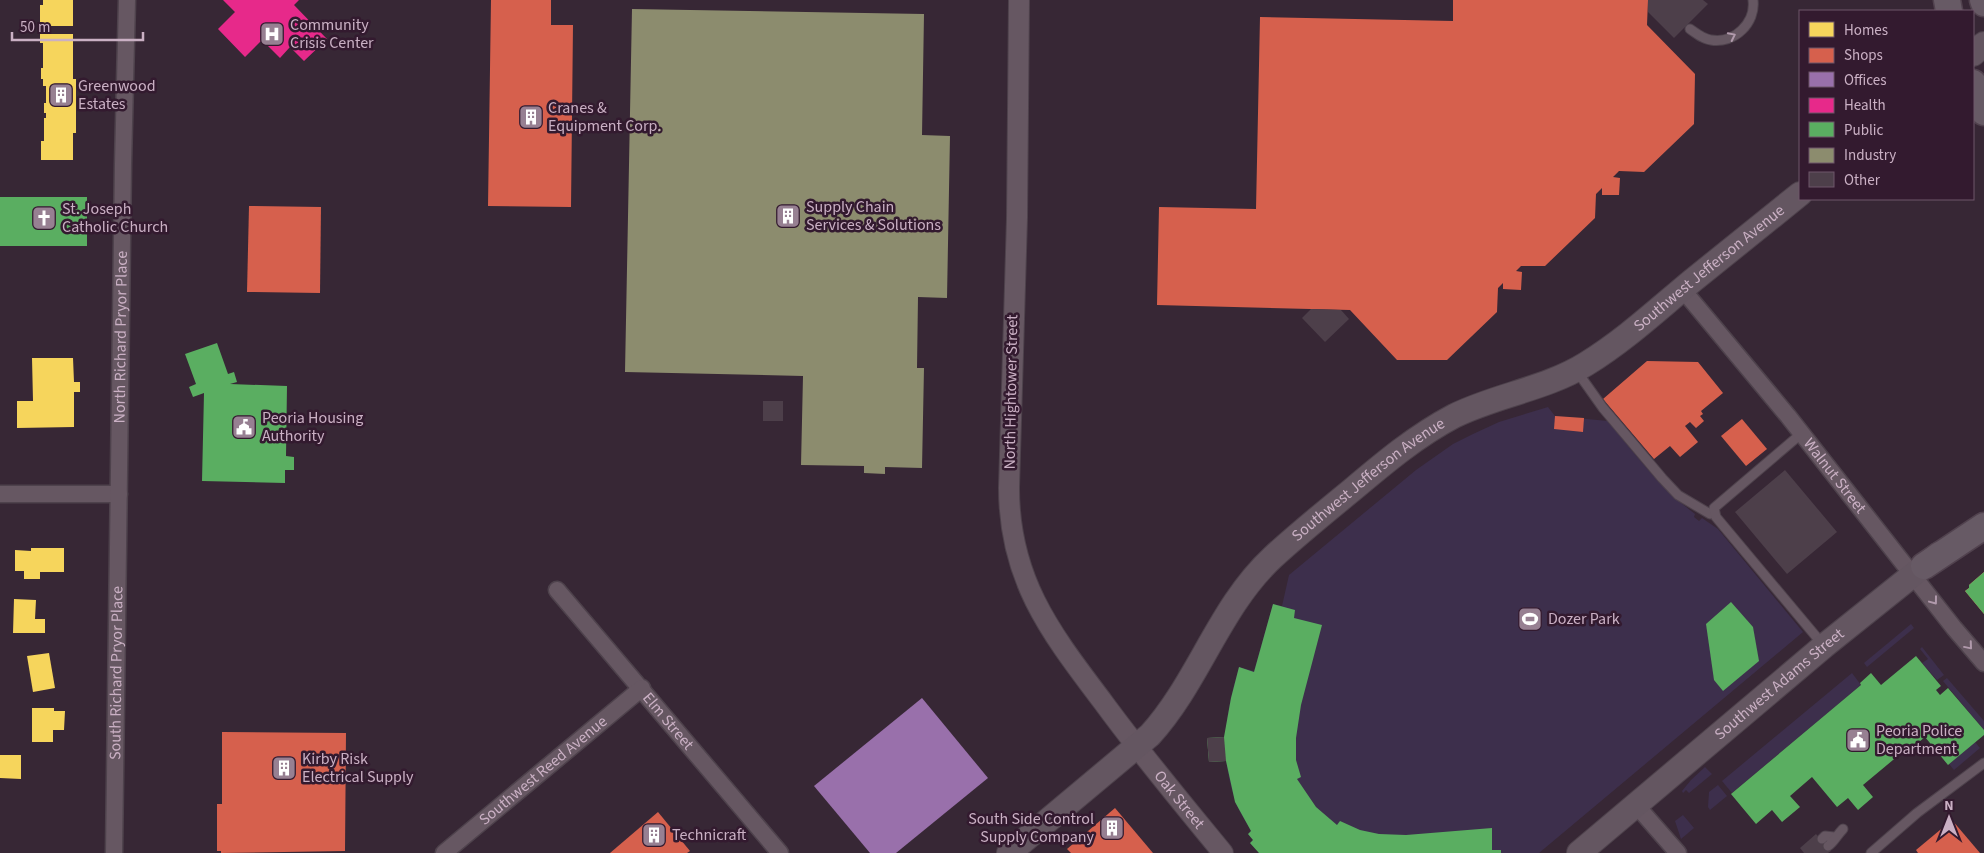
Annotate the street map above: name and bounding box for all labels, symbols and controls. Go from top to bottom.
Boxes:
scale bar [12,10,144,42]
legend [1799,10,1974,200]
place label: Community Crisis Center [290,14,374,54]
text: 50 m [20,17,50,38]
text: Homes [1844,20,1888,41]
hospital icon: Community Crisis Center [259,21,285,47]
one-way arrow [1726,32,1735,42]
text: Shops [1844,45,1883,66]
text: Offices [1844,70,1887,91]
place label: Greenwood Estates [78,75,156,115]
building icon: Greenwood Estates [48,82,74,108]
text: Health [1844,95,1886,116]
place label: Cranes & Equipment Corp. [548,97,661,137]
building icon: Cranes & Equipment Corp. [518,104,544,130]
text: Public [1844,120,1883,141]
text: Industry [1844,145,1896,166]
text: Other [1844,170,1881,191]
place label: Supply Chain Services & Solutions [806,196,941,236]
place label: St. Joseph Catholic Church [62,198,168,238]
street label: Southwest Jefferson Avenue [1629,200,1789,337]
building icon: Supply Chain Services & Solutions [775,203,801,229]
church icon: St. Joseph Catholic Church [31,205,57,231]
street label: North Richard Pryor Place [109,251,133,424]
street label: North Hightower Street [999,314,1023,470]
place label: Peoria Housing Authority [262,407,363,447]
street label: Southwest Jefferson Avenue [1287,412,1449,546]
public building icon: Peoria Housing Authority [231,414,257,440]
street label: Walnut Street [1798,433,1872,519]
street label: South Richard Pryor Place [104,586,128,760]
one-way arrow [1928,595,1936,604]
sports icon: Dozer Park [1517,606,1543,632]
place label: Dozer Park [1548,608,1620,630]
street label: Southwest Adams Street [1710,623,1849,745]
one-way arrow [1964,640,1973,649]
street label: Elm Street [637,688,699,755]
street label: Southwest Reed Avenue [474,710,612,830]
place label: Peoria Police Department [1876,720,1962,760]
public building icon: Peoria Police Department [1845,727,1871,753]
place label: Kirby Risk Electrical Supply [302,748,414,788]
building icon: Kirby Risk Electrical Supply [271,755,297,781]
street label: Oak Street [1149,766,1210,834]
north arrow [1924,793,1974,843]
text: N [1944,796,1954,816]
place label: South Side Control Supply Company [968,808,1095,848]
building icon: South Side Control Supply Company [1099,815,1125,841]
building icon: Technicraft [641,822,667,848]
place label: Technicraft [672,824,747,846]

